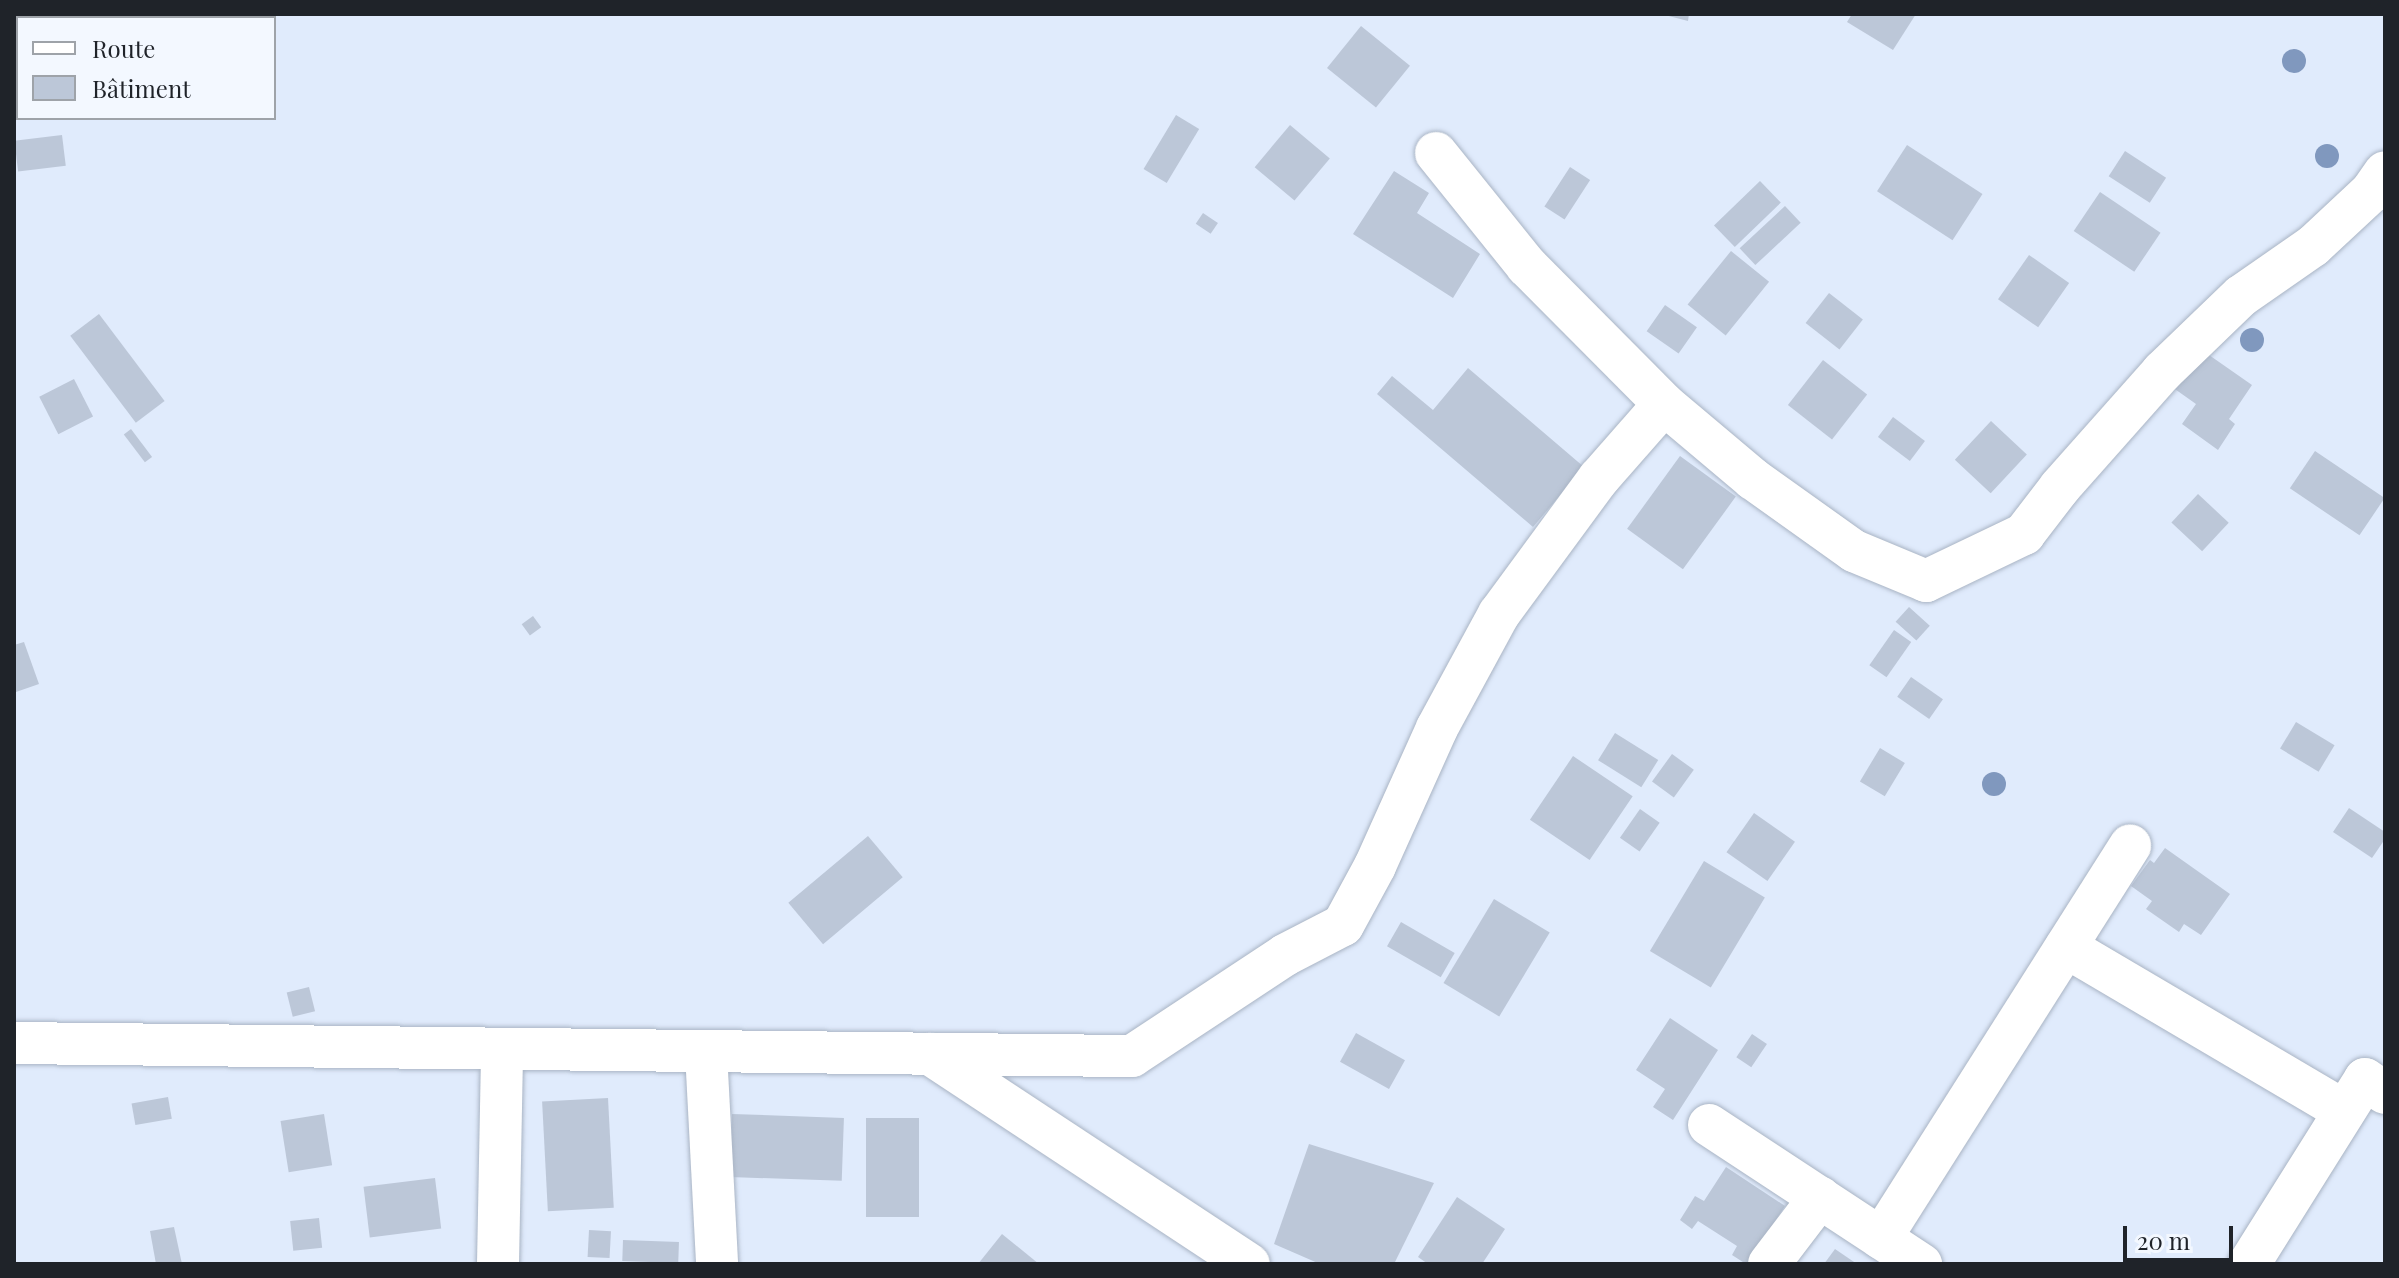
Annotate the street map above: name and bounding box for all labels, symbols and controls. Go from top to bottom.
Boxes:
legend [16,16,276,120]
text: Route [92,32,155,64]
text: Bâtiment [92,72,191,104]
scale bar [2127,1210,2237,1260]
text: 20 m [2137,1224,2190,1256]

